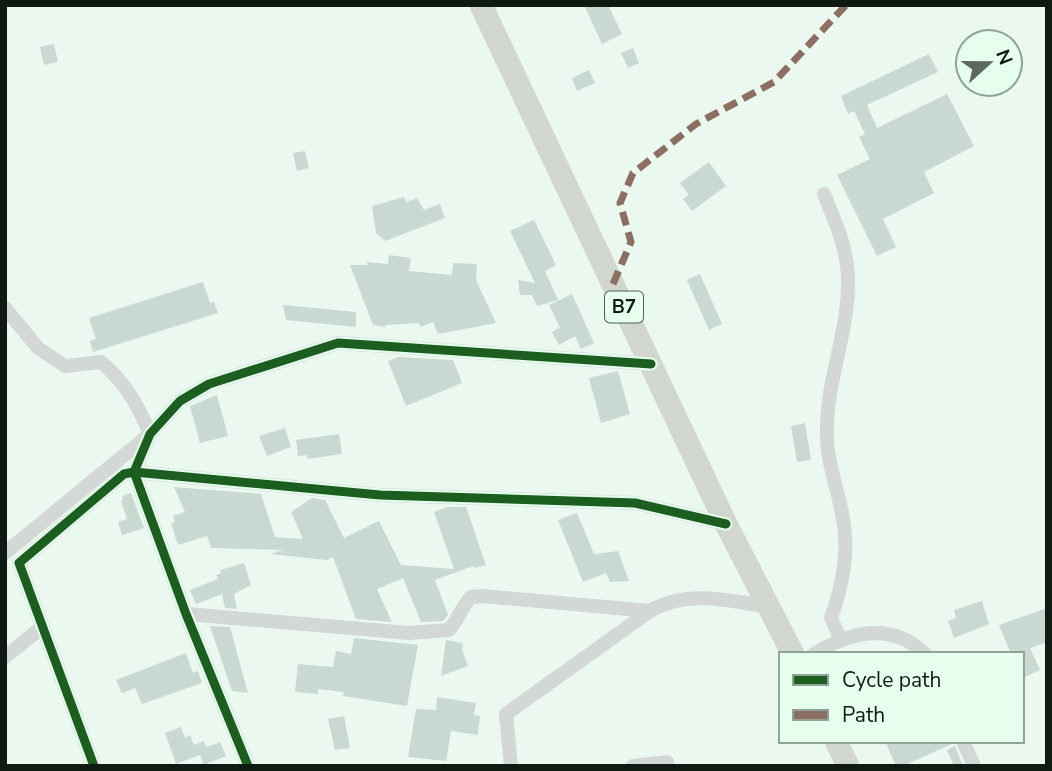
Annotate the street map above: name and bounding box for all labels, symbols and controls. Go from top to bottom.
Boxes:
north arrow [954,28,1024,98]
text: N [989,46,1019,69]
road number: B7 [605,292,643,322]
legend [779,652,1024,743]
text: Cycle path [842,666,941,694]
text: Path [842,701,885,729]

